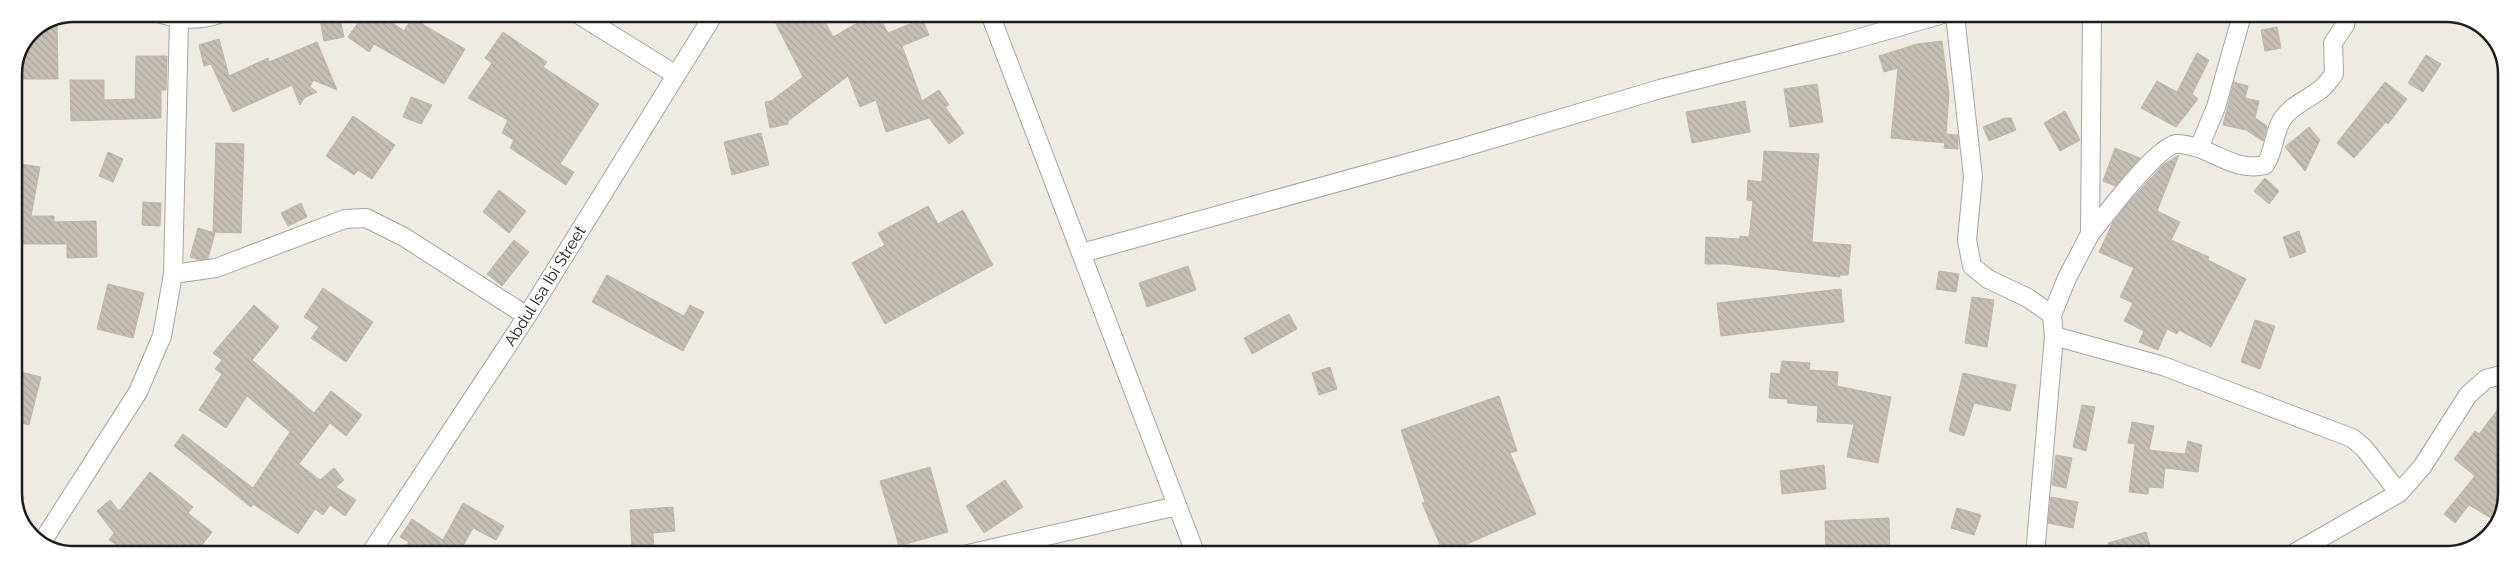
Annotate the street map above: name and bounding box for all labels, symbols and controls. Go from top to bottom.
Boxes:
street label: Abdul Isa Ibi Street [500,222,590,350]

